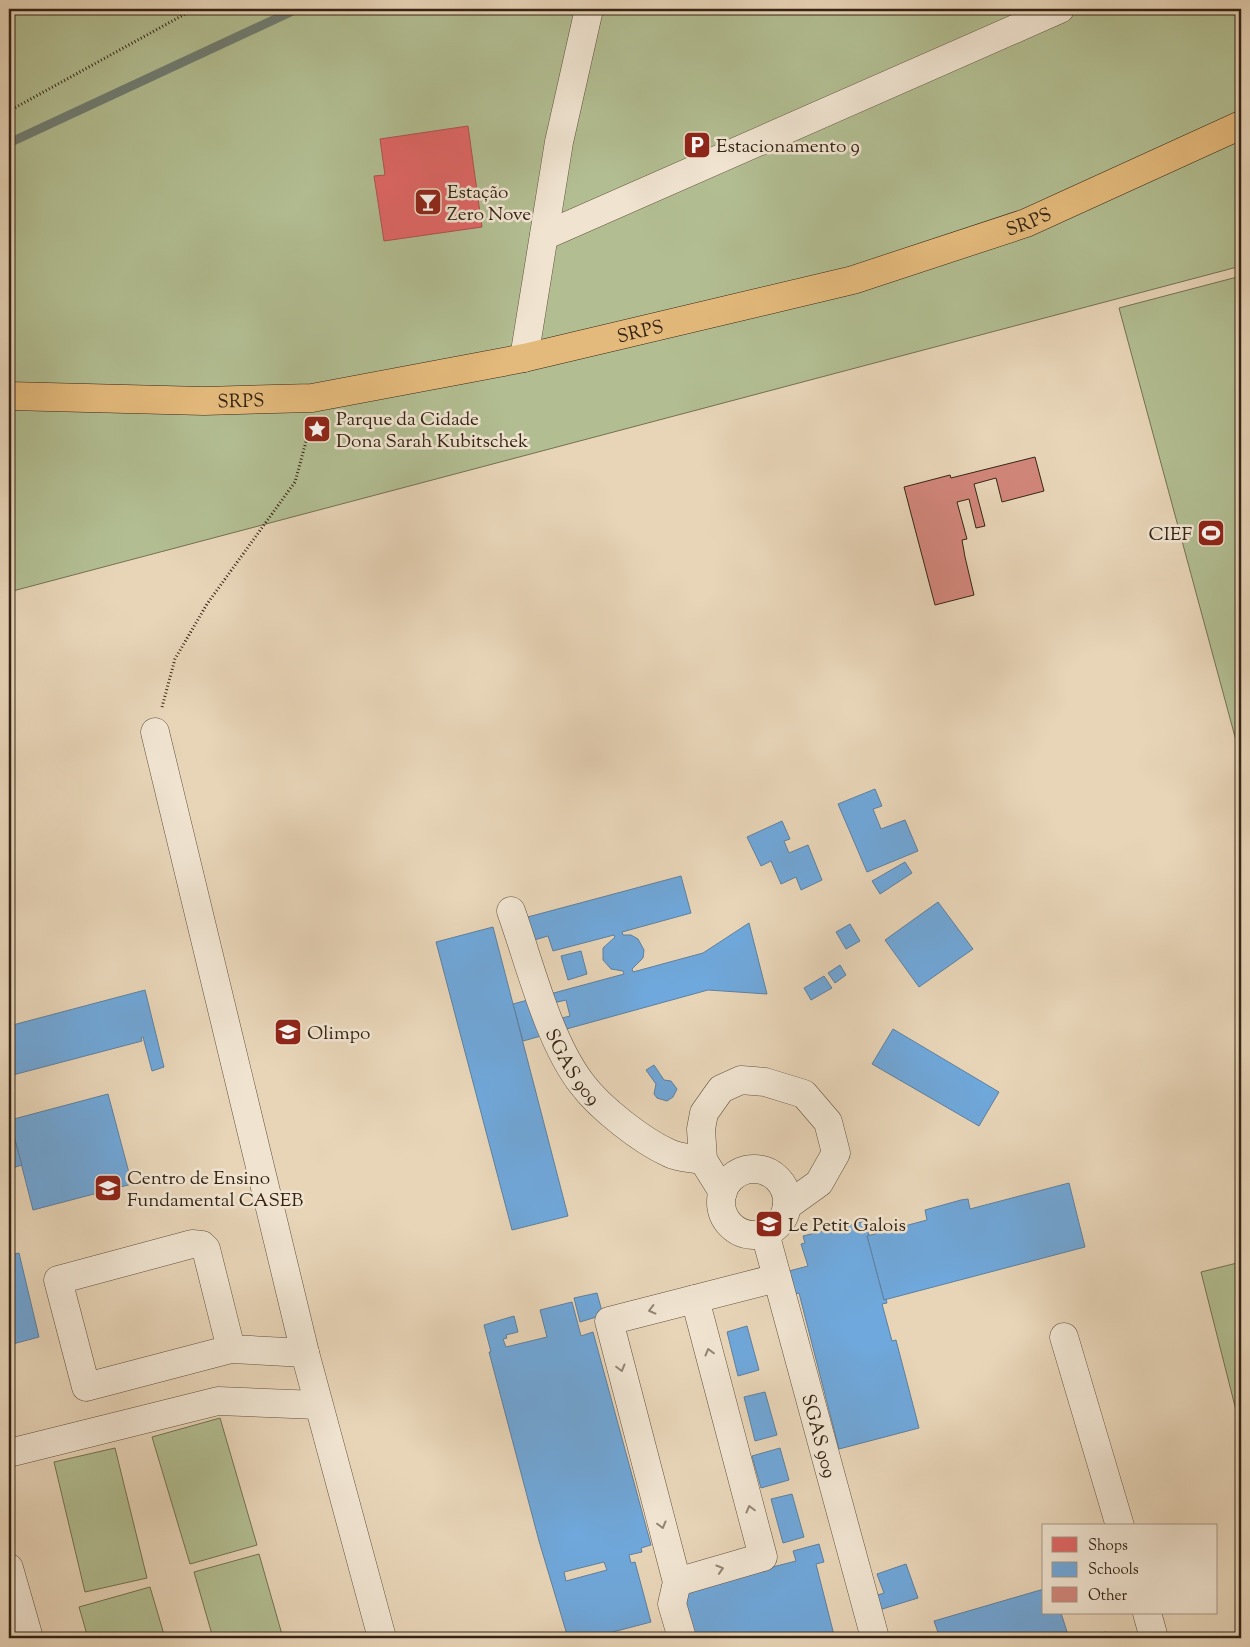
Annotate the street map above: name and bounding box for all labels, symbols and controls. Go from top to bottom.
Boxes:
parking icon: Estacionamento 9 [682,130,712,160]
place label: Estacionamento 9 [716,134,860,161]
place label: Estação Zero Nove [447,180,531,229]
bar icon: Estação Zero Nove [413,187,443,217]
street label: SRPS [1003,202,1057,245]
street label: SRPS [615,314,667,352]
street label: SRPS [217,388,265,417]
place label: Parque da Cidade Dona Sarah Kubitschek [336,407,529,456]
place icon: Parque da Cidade Dona Sarah Kubitschek [302,414,332,444]
sports icon: CIEF [1196,518,1226,548]
place label: CIEF [1148,522,1192,549]
school or university icon: Olimpo [273,1017,303,1047]
place label: Olimpo [307,1021,370,1048]
street label: SGAS 909 [537,1025,605,1112]
place label: Centro de Ensino Fundamental CASEB [127,1166,303,1215]
school or university icon: Centro de Ensino Fundamental CASEB [93,1173,123,1203]
school or university icon: Le Petit Galois [754,1209,784,1239]
place label: Le Petit Galois [788,1213,906,1240]
one-way arrow [648,1304,657,1315]
one-way arrow [704,1348,715,1357]
one-way arrow [616,1363,626,1372]
street label: SGAS 909 [793,1391,842,1481]
one-way arrow [745,1505,756,1514]
one-way arrow [656,1521,667,1530]
legend [1042,1524,1218,1614]
text: Shops [1088,1536,1128,1557]
text: Schools [1088,1560,1139,1581]
one-way arrow [715,1565,724,1575]
text: Other [1088,1586,1128,1607]

